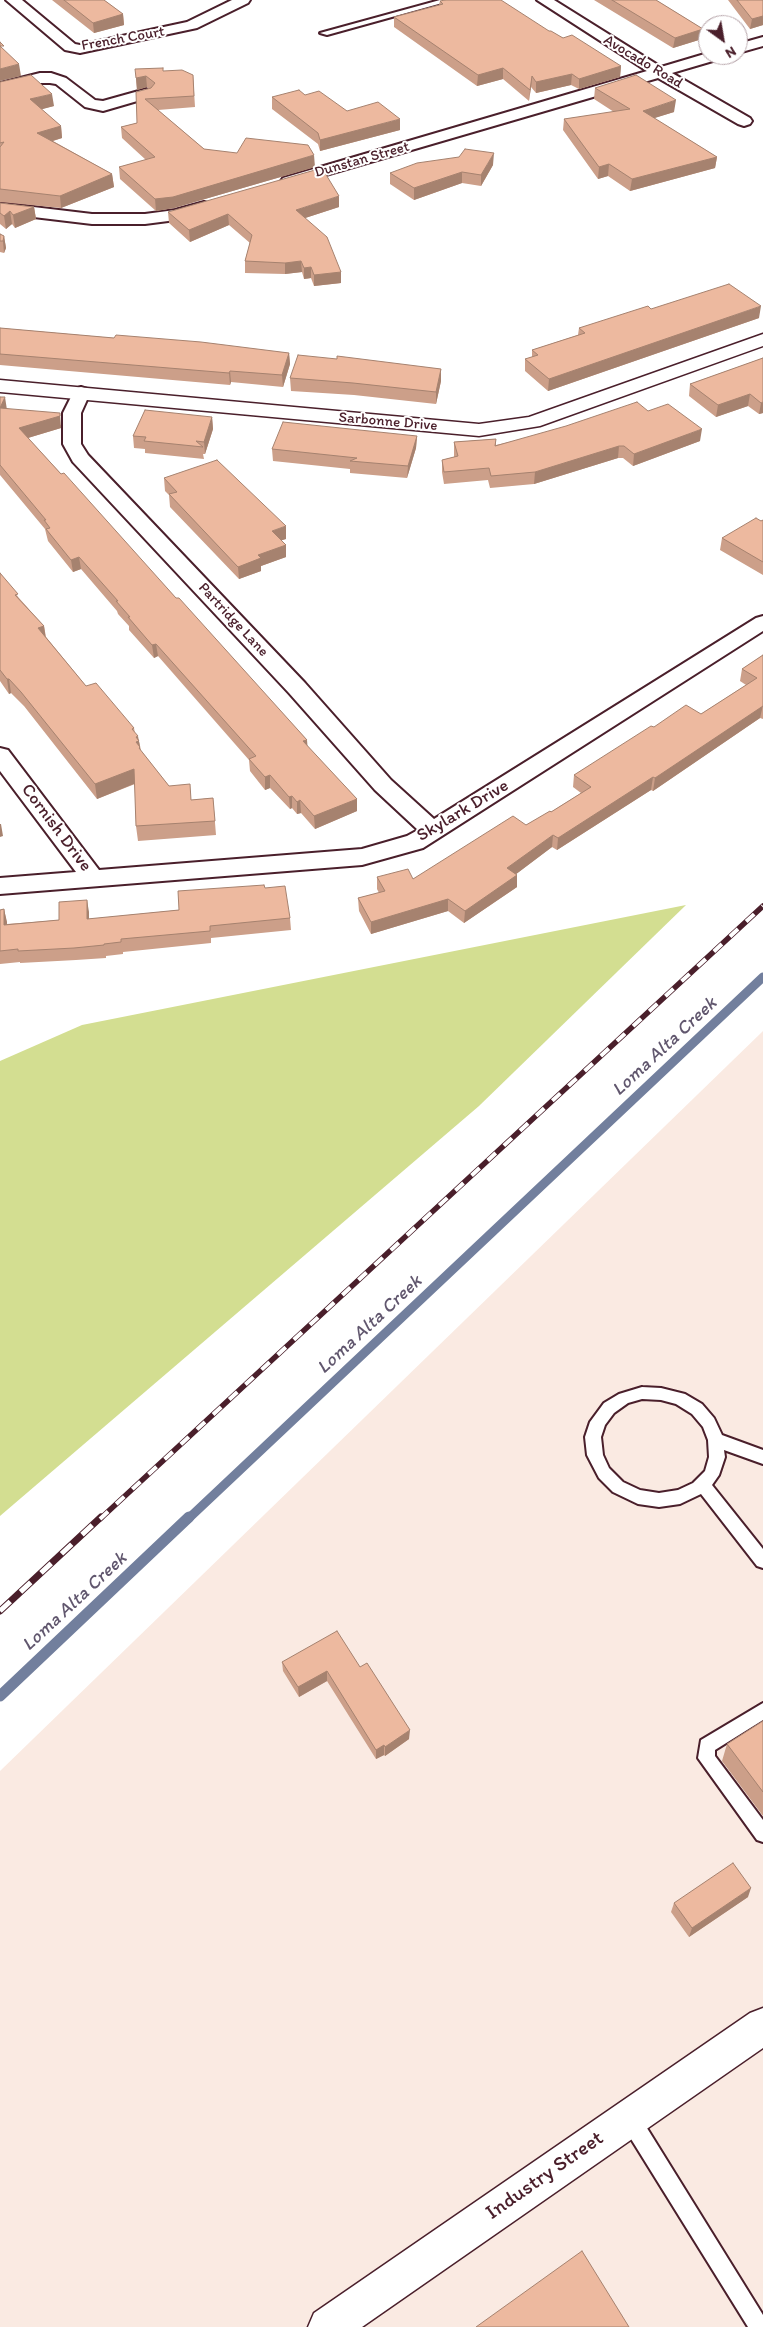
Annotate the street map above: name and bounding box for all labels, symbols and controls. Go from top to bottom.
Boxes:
north arrow [698,15,748,65]
street label: French Court [80,23,166,55]
street label: Avocado Road [600,31,686,93]
text: N [722,43,739,62]
street label: Dunstan Street [312,138,412,182]
street label: Sarbonne Drive [338,409,438,435]
street label: Partridge Lane [194,579,272,661]
street label: Skylark Drive [413,775,513,847]
street label: Cornish Drive [16,780,96,876]
water label: Loma Alta Creek [608,993,722,1101]
water label: Loma Alta Creek [313,1271,427,1379]
water label: Loma Alta Creek [18,1548,132,1656]
street label: Industry Street [481,2126,609,2226]

